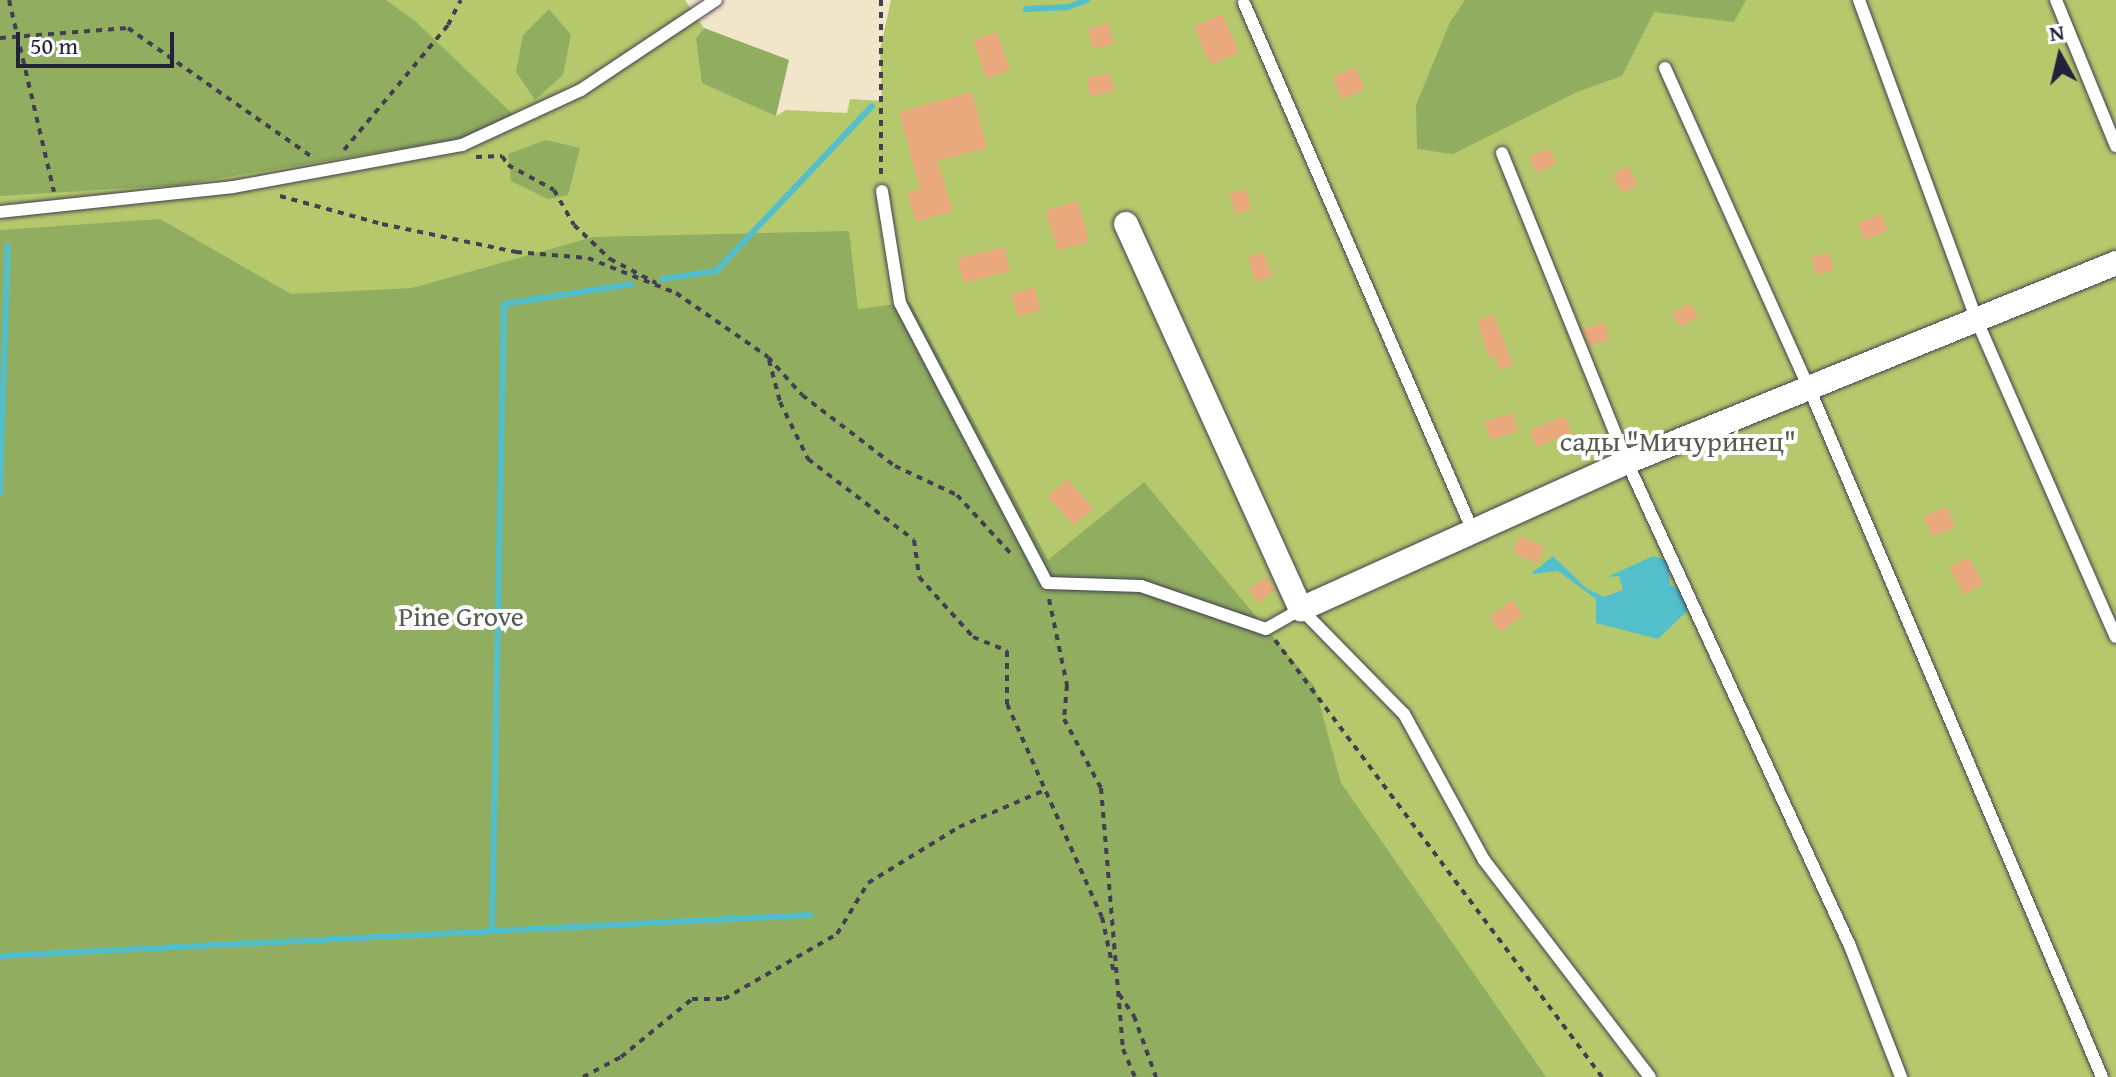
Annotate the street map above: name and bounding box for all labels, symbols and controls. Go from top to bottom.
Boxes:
text: N [2047,15,2066,49]
scale bar [20,16,178,66]
north arrow [2020,16,2100,96]
text: 50 m [30,28,78,63]
park label: сады "Мичуринец" [1560,424,1796,458]
park label: Pine Grove [398,599,524,633]

